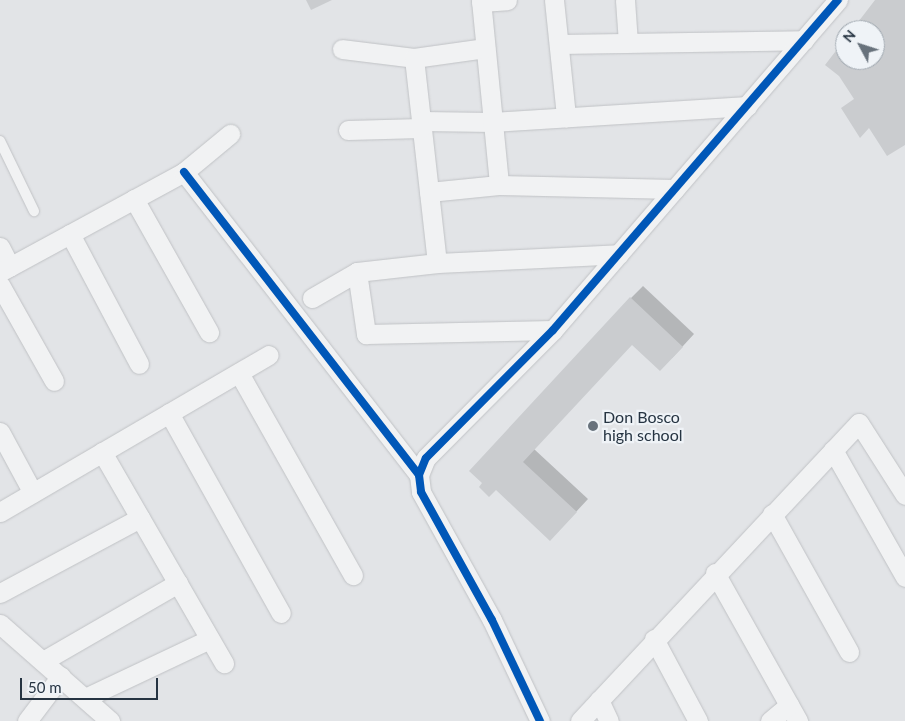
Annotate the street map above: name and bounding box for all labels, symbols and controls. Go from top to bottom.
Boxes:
north arrow [835,20,885,70]
text: N [839,26,859,45]
place label: Don Bosco high school [603,407,683,445]
marker: Don Bosco high school [587,420,599,432]
scale bar [22,668,160,700]
text: 50 m [28,678,62,696]

